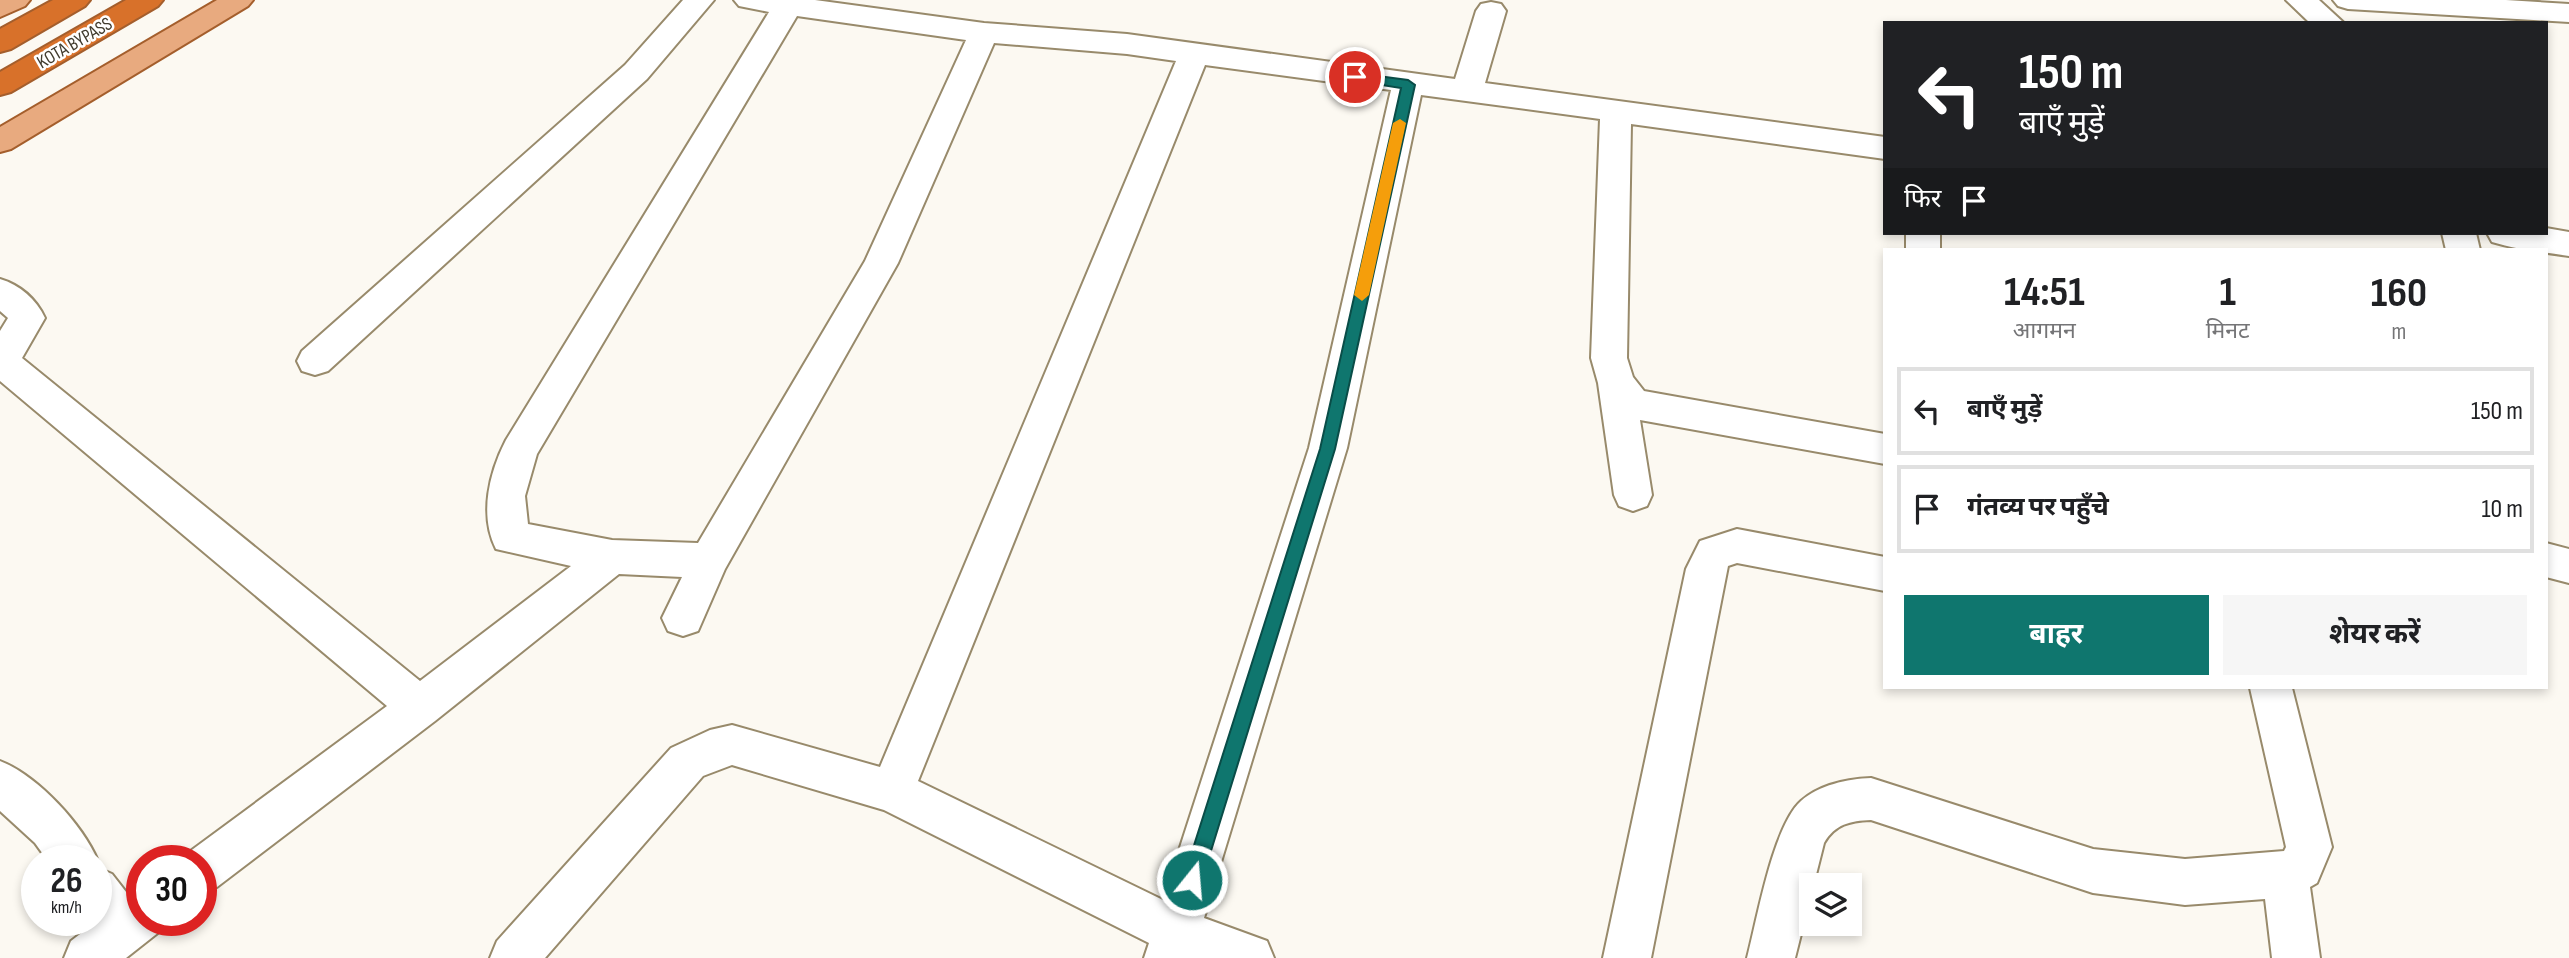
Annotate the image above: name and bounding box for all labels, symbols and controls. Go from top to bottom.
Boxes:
street label: KOTA BYPASS [33,13,117,74]
text: 150 m [2019,44,2123,103]
pin [1325,47,1385,107]
icon: left [1904,49,1995,140]
icon: arrive [1336,58,1374,96]
text: बाएँ मुड़ें [2019,104,2105,143]
icon: arrive [1955,182,1993,220]
text: फिर [1904,184,1941,215]
text: 14:51 [2004,267,2085,318]
text: 1 [2219,267,2236,318]
text: 160 [2371,268,2427,319]
text: आगमन [2013,317,2076,345]
text: मिनट [2206,317,2250,345]
text: m [2391,318,2406,346]
icon: left [1908,392,1946,430]
text: बाएँ मुड़ें [1967,394,2042,425]
text: 150 m [2471,396,2523,427]
icon: arrive [1908,490,1946,528]
text: गंतव्य पर पहुँचे [1967,492,2109,523]
text: 10 m [2481,494,2523,525]
button: बाहर [1904,595,2209,675]
button: शेयर करें [2223,595,2527,675]
position arrow [1155,843,1229,917]
speed limit sign: 30 [126,845,217,936]
text: 26 [51,860,82,903]
map controls [1799,873,1862,936]
button: layers [1799,873,1862,936]
text: km/h [51,897,82,918]

